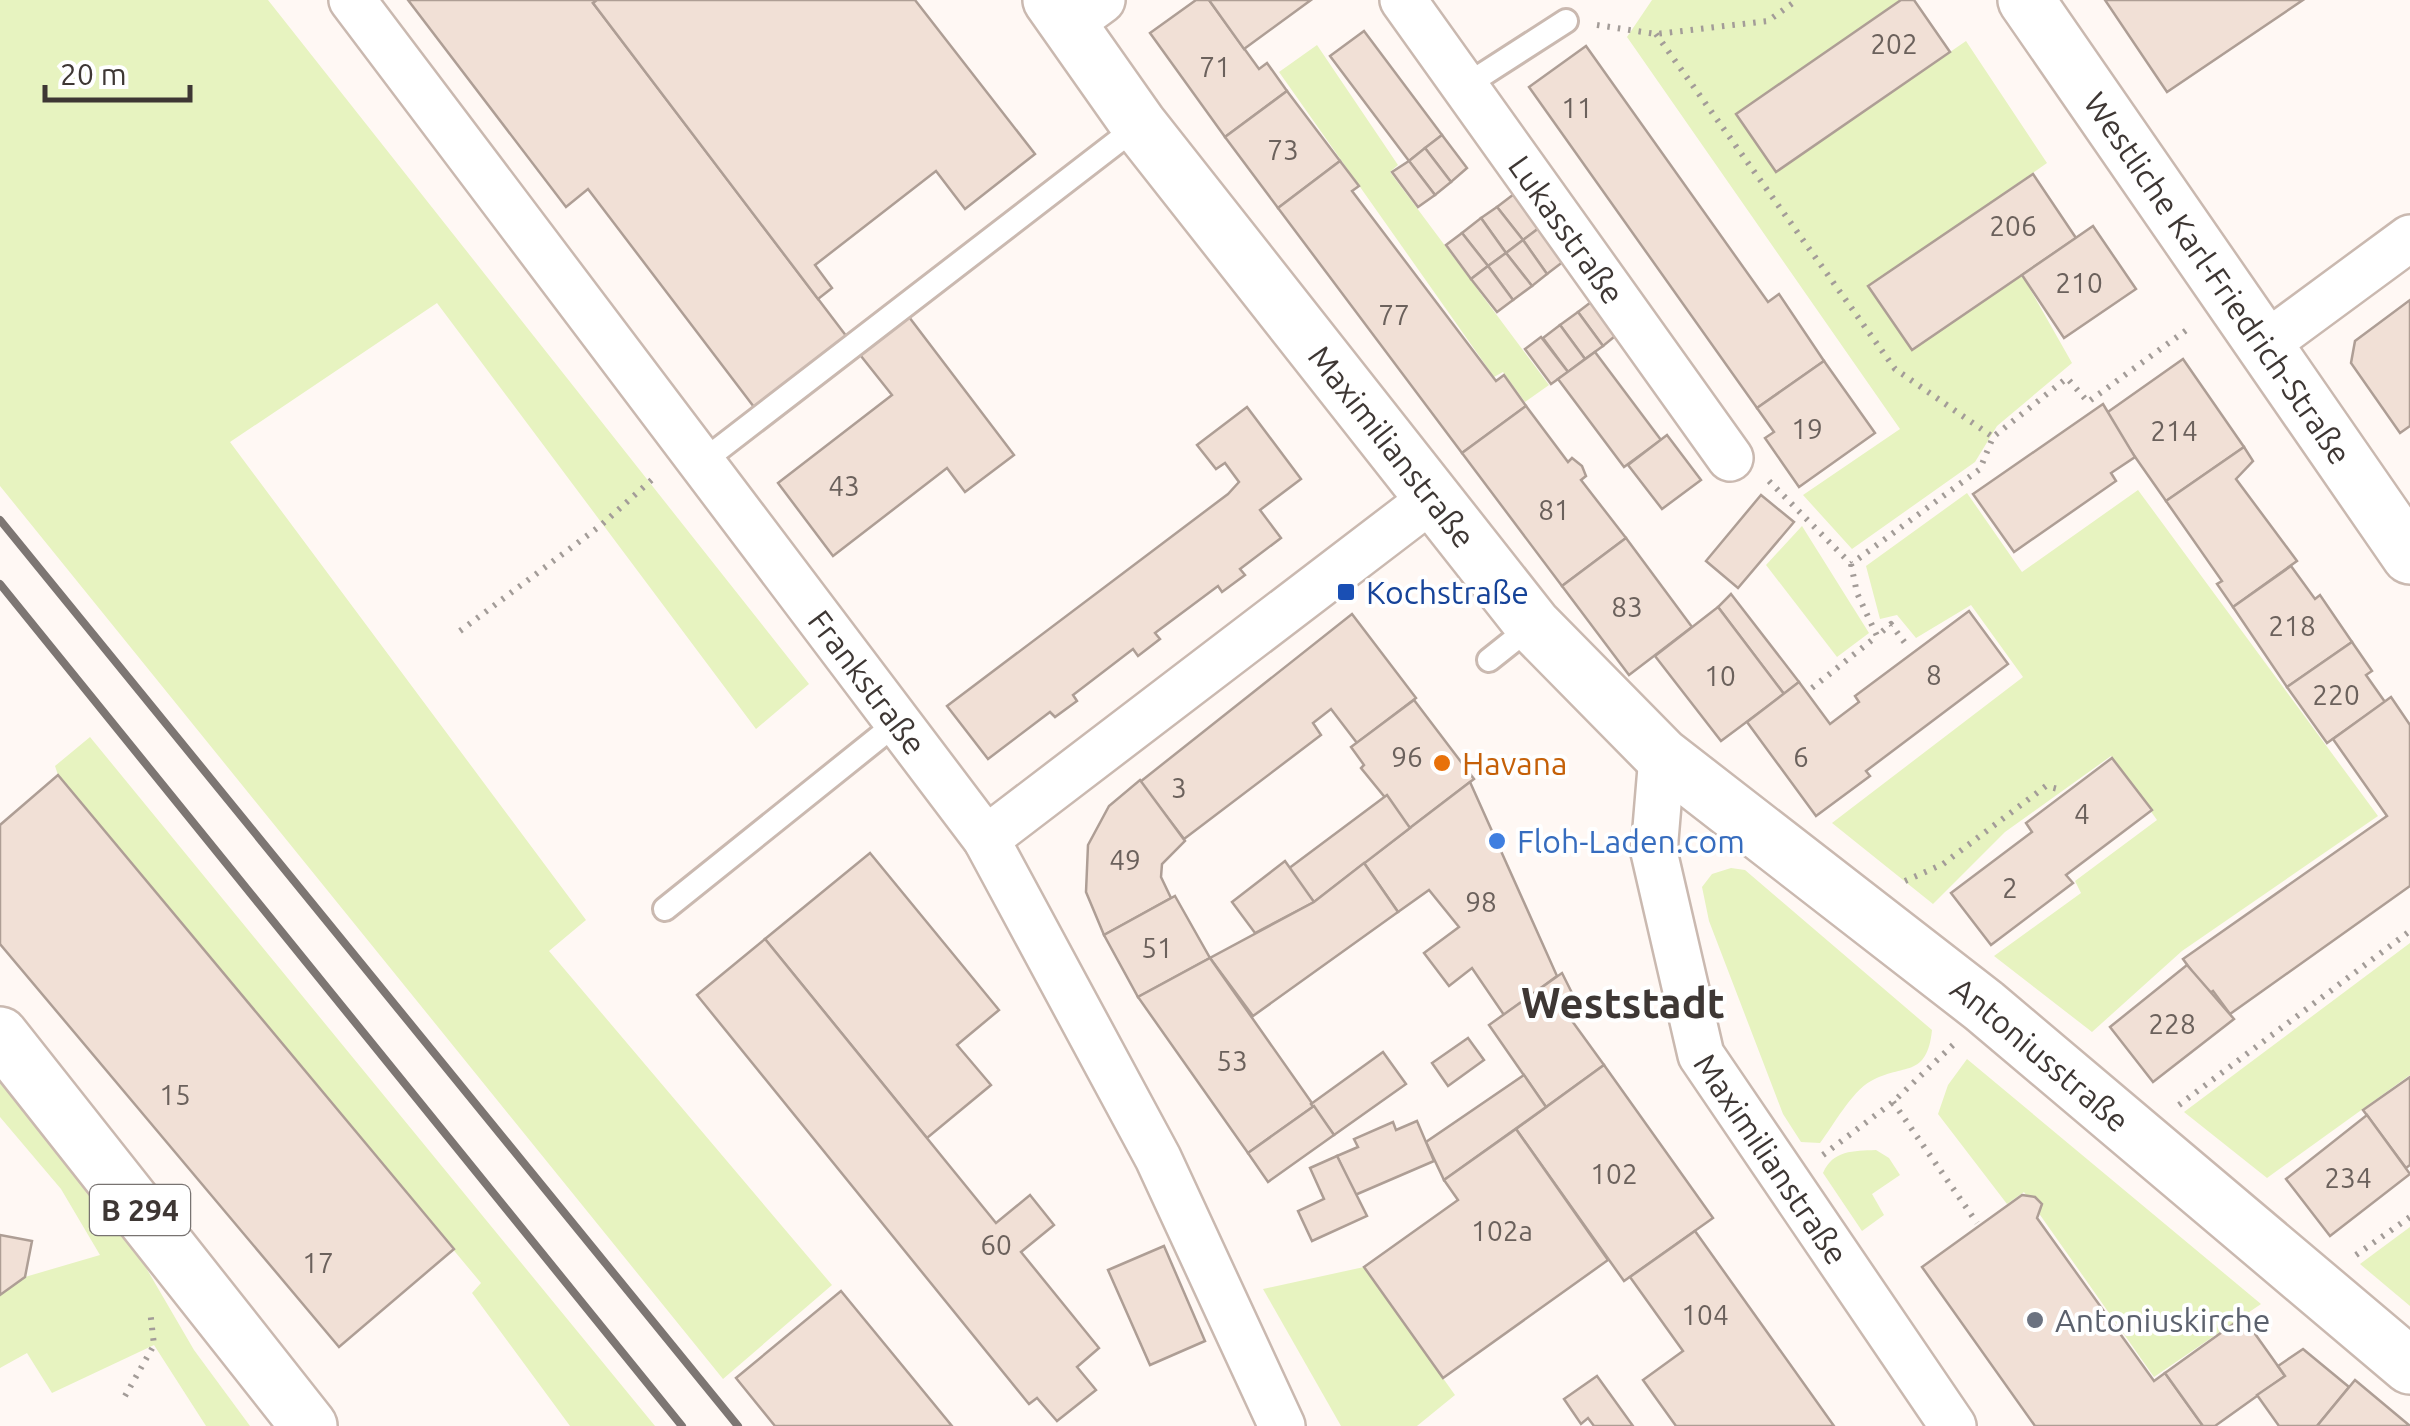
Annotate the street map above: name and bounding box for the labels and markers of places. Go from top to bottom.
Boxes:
place label: Kochstraße [1366,574,1529,610]
marker: Kochstraße [1335,581,1357,603]
place label: Havana [1462,745,1567,781]
marker: Havana [1431,752,1453,774]
place label: Floh-Laden.com [1517,823,1745,859]
marker: Floh-Laden.com [1486,830,1508,852]
place label: Antoniuskirche [2055,1302,2270,1338]
marker: Antoniuskirche [2024,1309,2046,1331]

